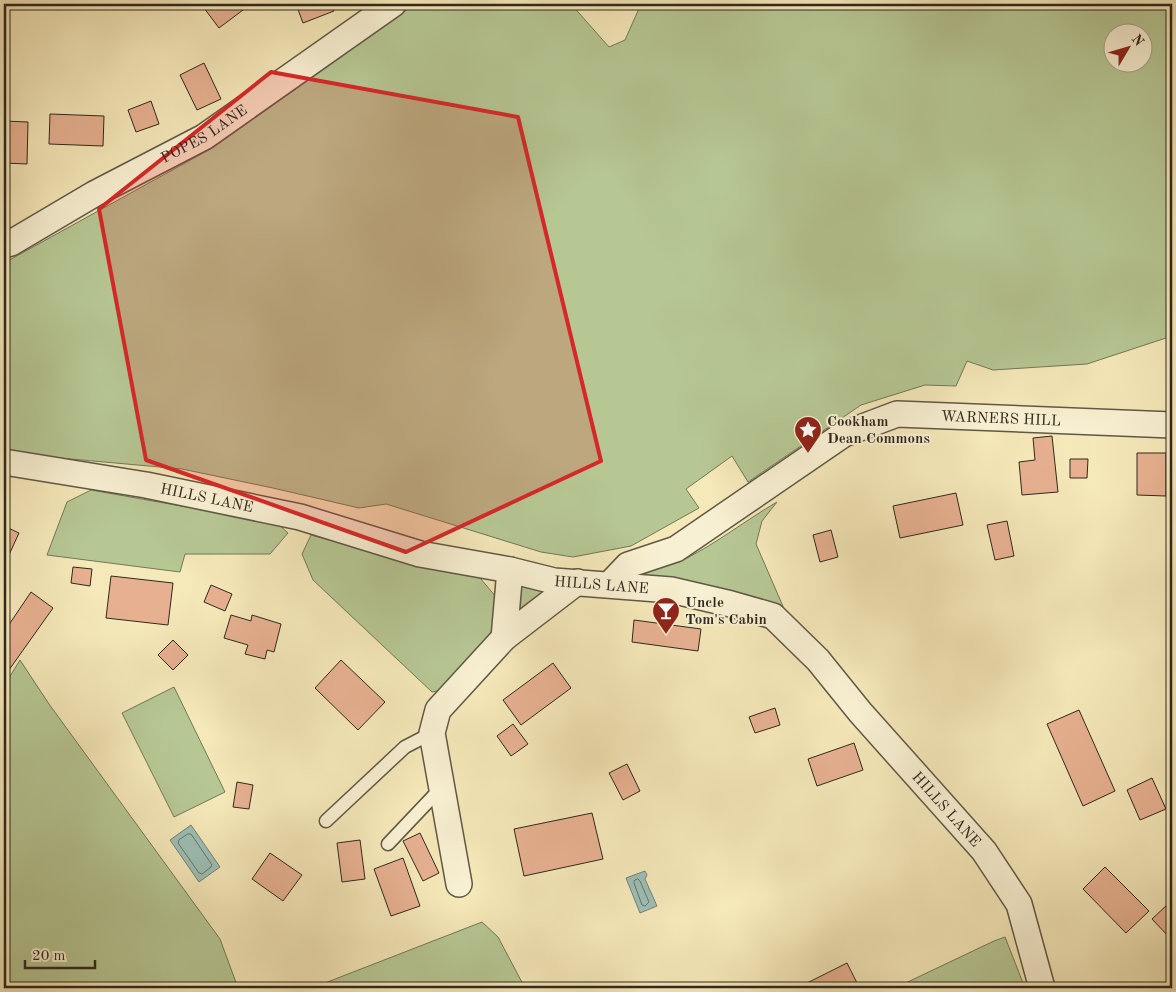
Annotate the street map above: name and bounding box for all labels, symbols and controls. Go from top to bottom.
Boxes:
north arrow [1104,22,1154,72]
text: N [1129,32,1146,49]
street label: POPES LANE [159,103,251,167]
street label: WARNERS HILL [941,410,1061,430]
place icon: Cookham Dean Commons [793,415,823,454]
place label: Cookham Dean Commons [827,415,930,447]
street label: HILLS LANE [159,482,255,516]
street label: HILLS LANE [553,575,649,597]
bar icon: Uncle Tom's Cabin [651,596,681,635]
place label: Uncle Tom's Cabin [685,596,767,628]
street label: HILLS LANE [908,770,983,850]
scale bar [25,937,95,969]
text: 20 m [32,949,66,964]

